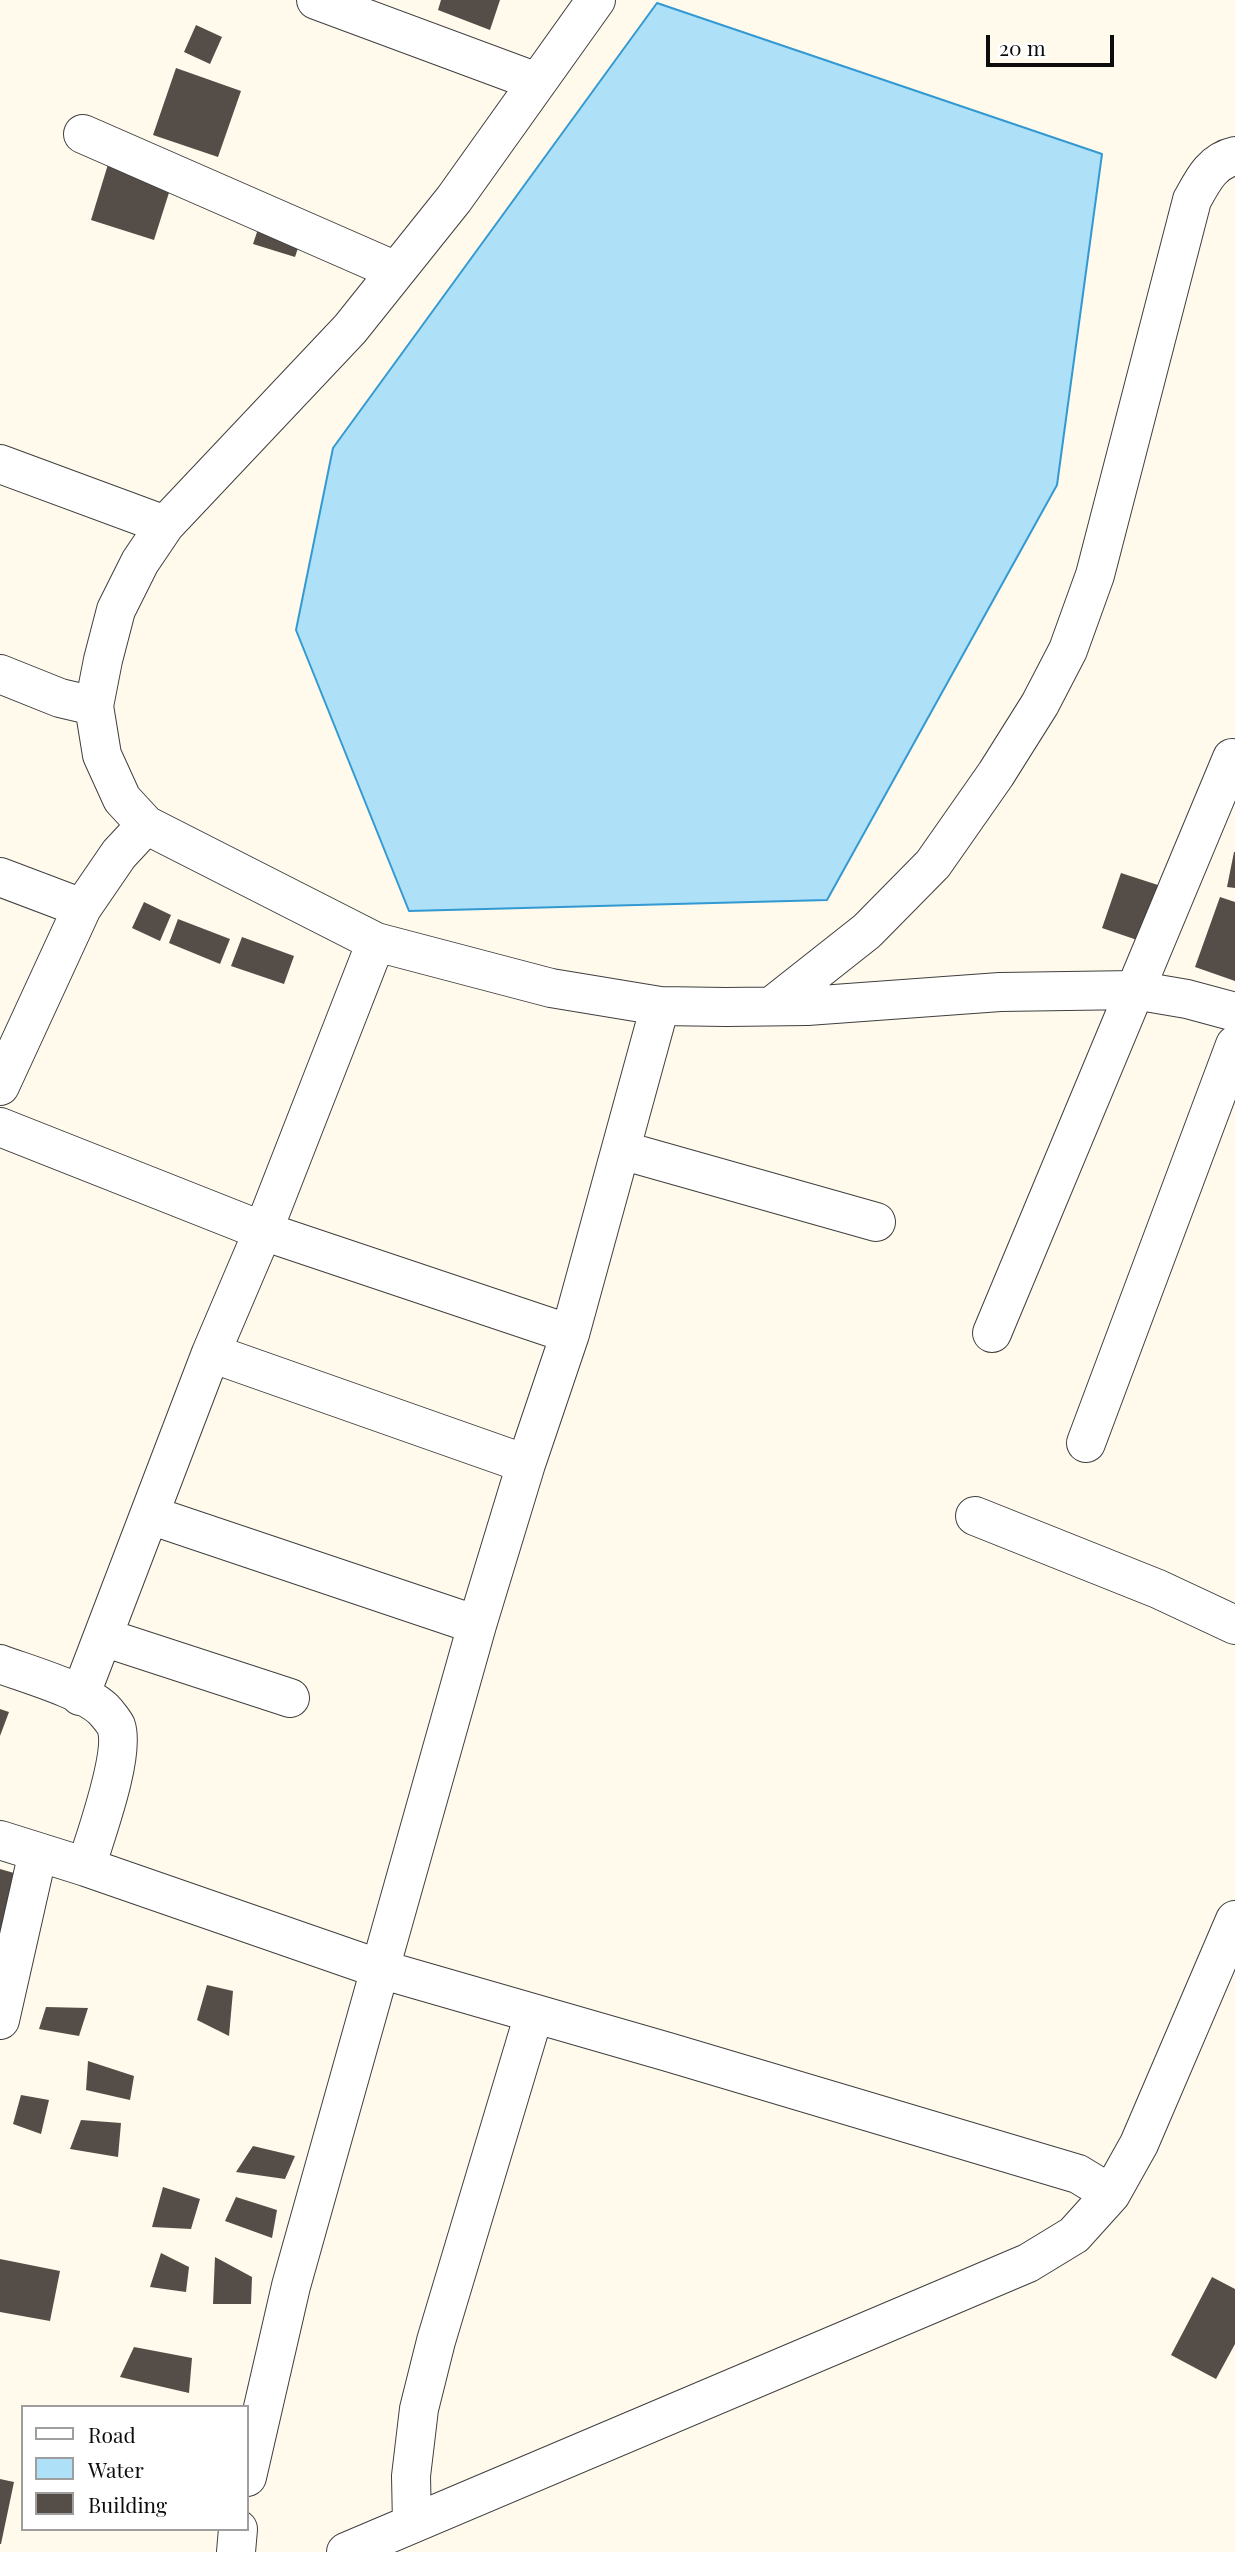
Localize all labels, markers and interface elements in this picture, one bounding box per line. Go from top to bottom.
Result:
scale bar [990,21,1118,65]
text: 20 m [999,33,1046,61]
legend [21,2405,248,2531]
text: Road [88,2420,136,2448]
text: Water [88,2455,144,2483]
text: Building [88,2490,167,2518]

